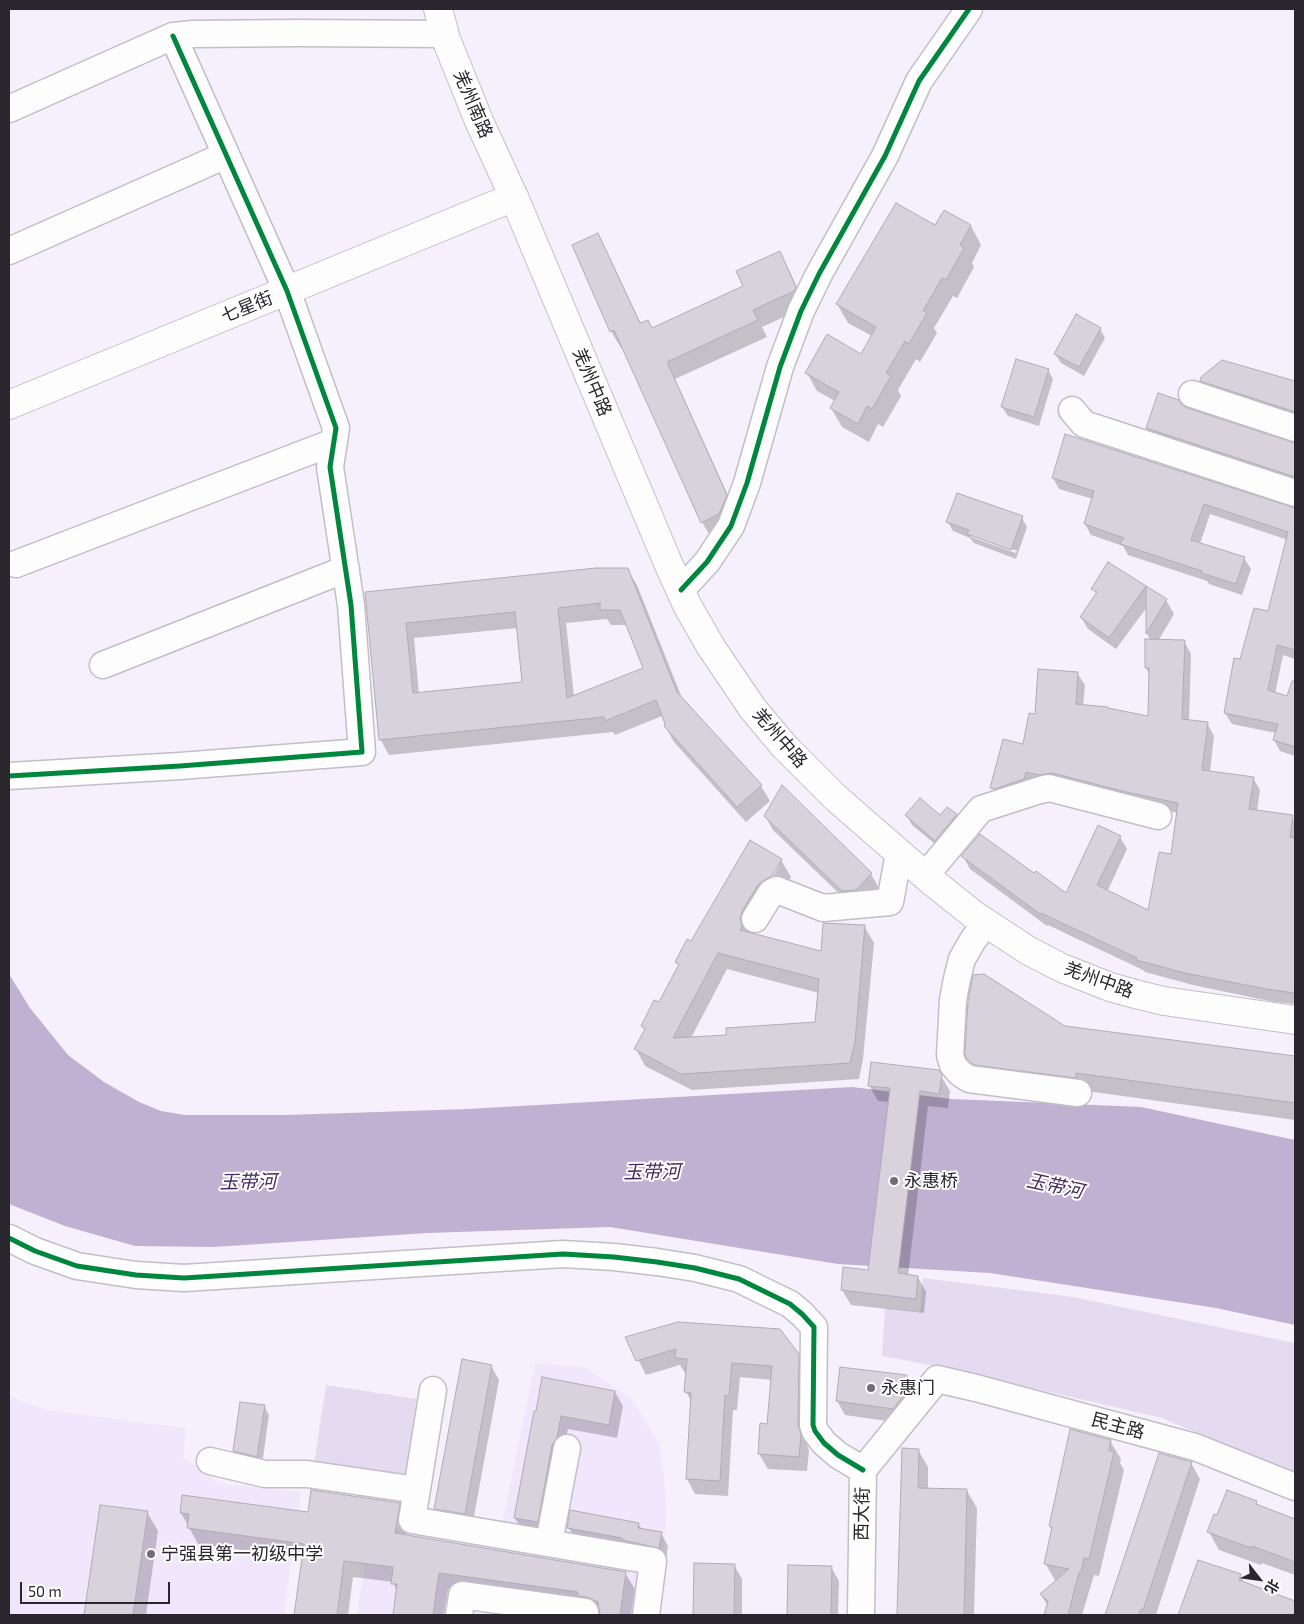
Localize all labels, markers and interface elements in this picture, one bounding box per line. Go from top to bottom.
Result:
street label: 羌州南路 [449,67,497,141]
street label: 七星街 [218,287,276,327]
street label: 羌州中路 [568,345,616,419]
street label: 羌州中路 [748,704,812,772]
street label: 羌州中路 [1061,958,1137,1002]
water label: 玉带河 [623,1160,681,1184]
water label: 玉带河 [1025,1169,1085,1203]
water label: 玉带河 [219,1170,277,1194]
place label: 永惠桥 [904,1170,958,1192]
marker: 永惠桥 [888,1175,900,1187]
place label: 永惠门 [881,1377,935,1399]
marker: 永惠门 [865,1382,877,1394]
street label: 民主路 [1089,1409,1147,1443]
street label: 西大街 [851,1487,873,1541]
place label: 宁强县第一初级中学 [161,1543,323,1565]
marker: 宁强县第一初级中学 [145,1548,157,1560]
north arrow [1234,1554,1284,1604]
scale bar [22,1572,172,1604]
text: 北 [1262,1576,1283,1597]
text: 50 m [28,1582,62,1600]

